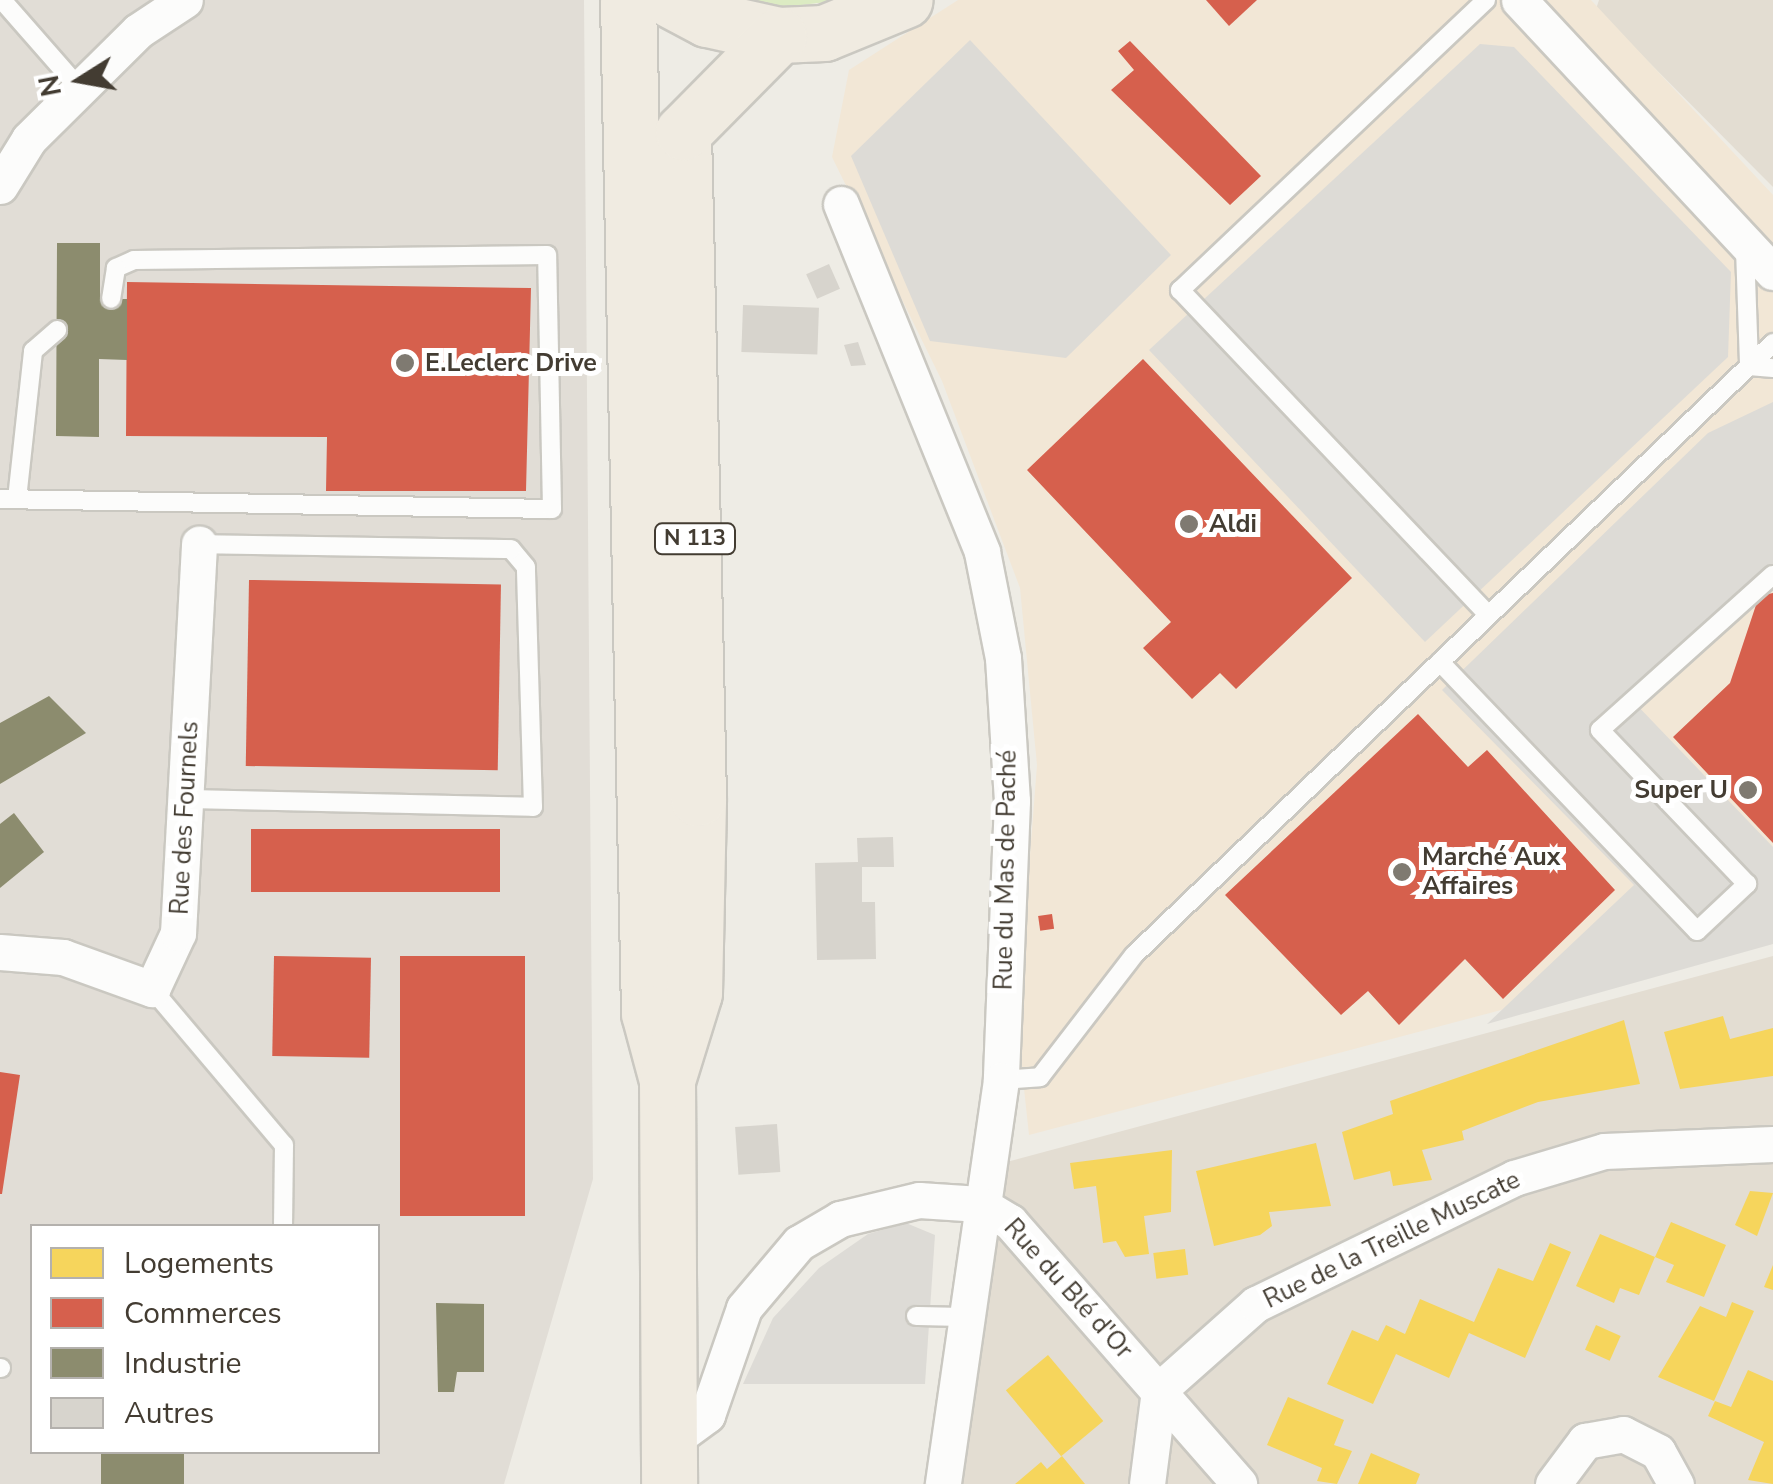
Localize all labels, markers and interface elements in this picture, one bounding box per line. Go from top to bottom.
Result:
north arrow [30,30,130,130]
text: N [30,72,71,100]
place label: E.Leclerc Drive [425,348,597,378]
marker: E.Leclerc Drive [394,352,416,374]
place label: Aldi [1209,509,1257,539]
marker: Aldi [1178,513,1200,535]
road number: N 113 [652,522,738,556]
street label: Rue des Fournels [165,720,205,916]
street label: Rue du Mas de Paché [989,750,1023,990]
place label: Super U [1634,775,1728,805]
marker: Super U [1737,779,1759,801]
place label: Marché Aux Affaires [1422,843,1560,902]
marker: Marché Aux Affaires [1391,861,1413,883]
street label: Rue de la Treille Muscate [1259,1165,1525,1315]
street label: Rue du Blé d'Or [997,1213,1139,1365]
legend [30,1224,380,1454]
text: Logements [124,1243,274,1284]
text: Commerces [124,1293,282,1334]
text: Industrie [124,1343,241,1384]
text: Autres [124,1393,214,1434]

